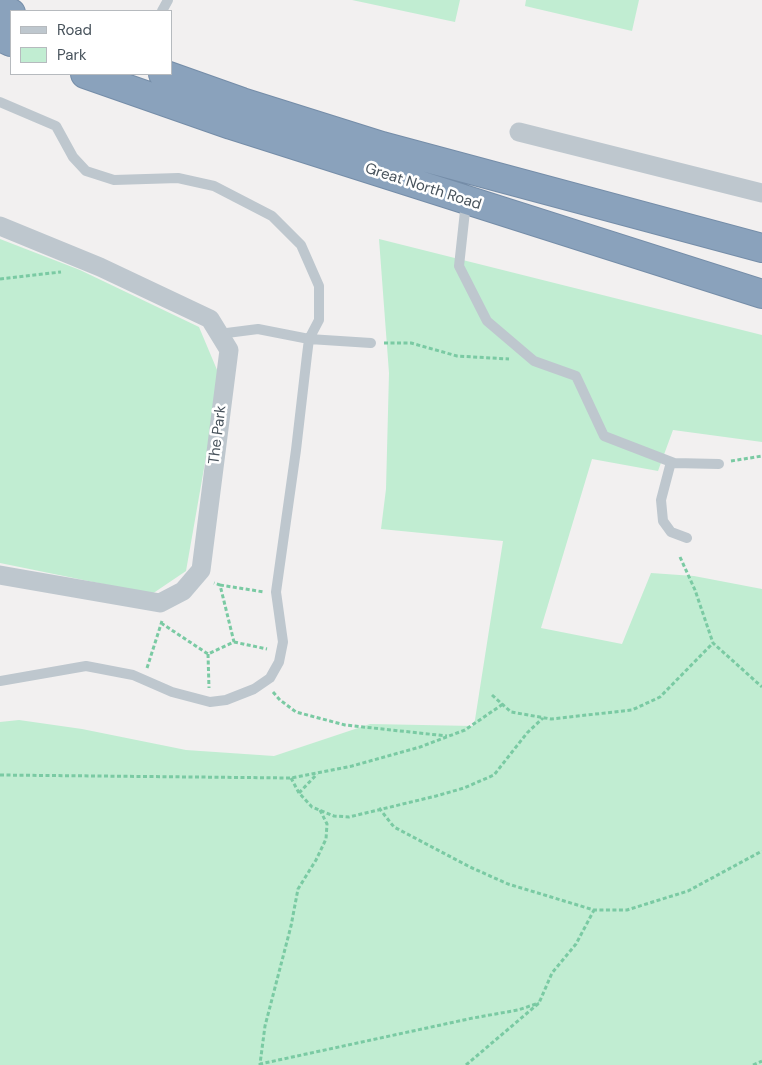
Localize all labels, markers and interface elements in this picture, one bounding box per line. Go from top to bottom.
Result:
legend [10,10,172,75]
text: Road [57,20,92,40]
text: Park [57,45,87,65]
street label: Great North Road [363,160,483,214]
street label: The Park [205,405,231,465]

